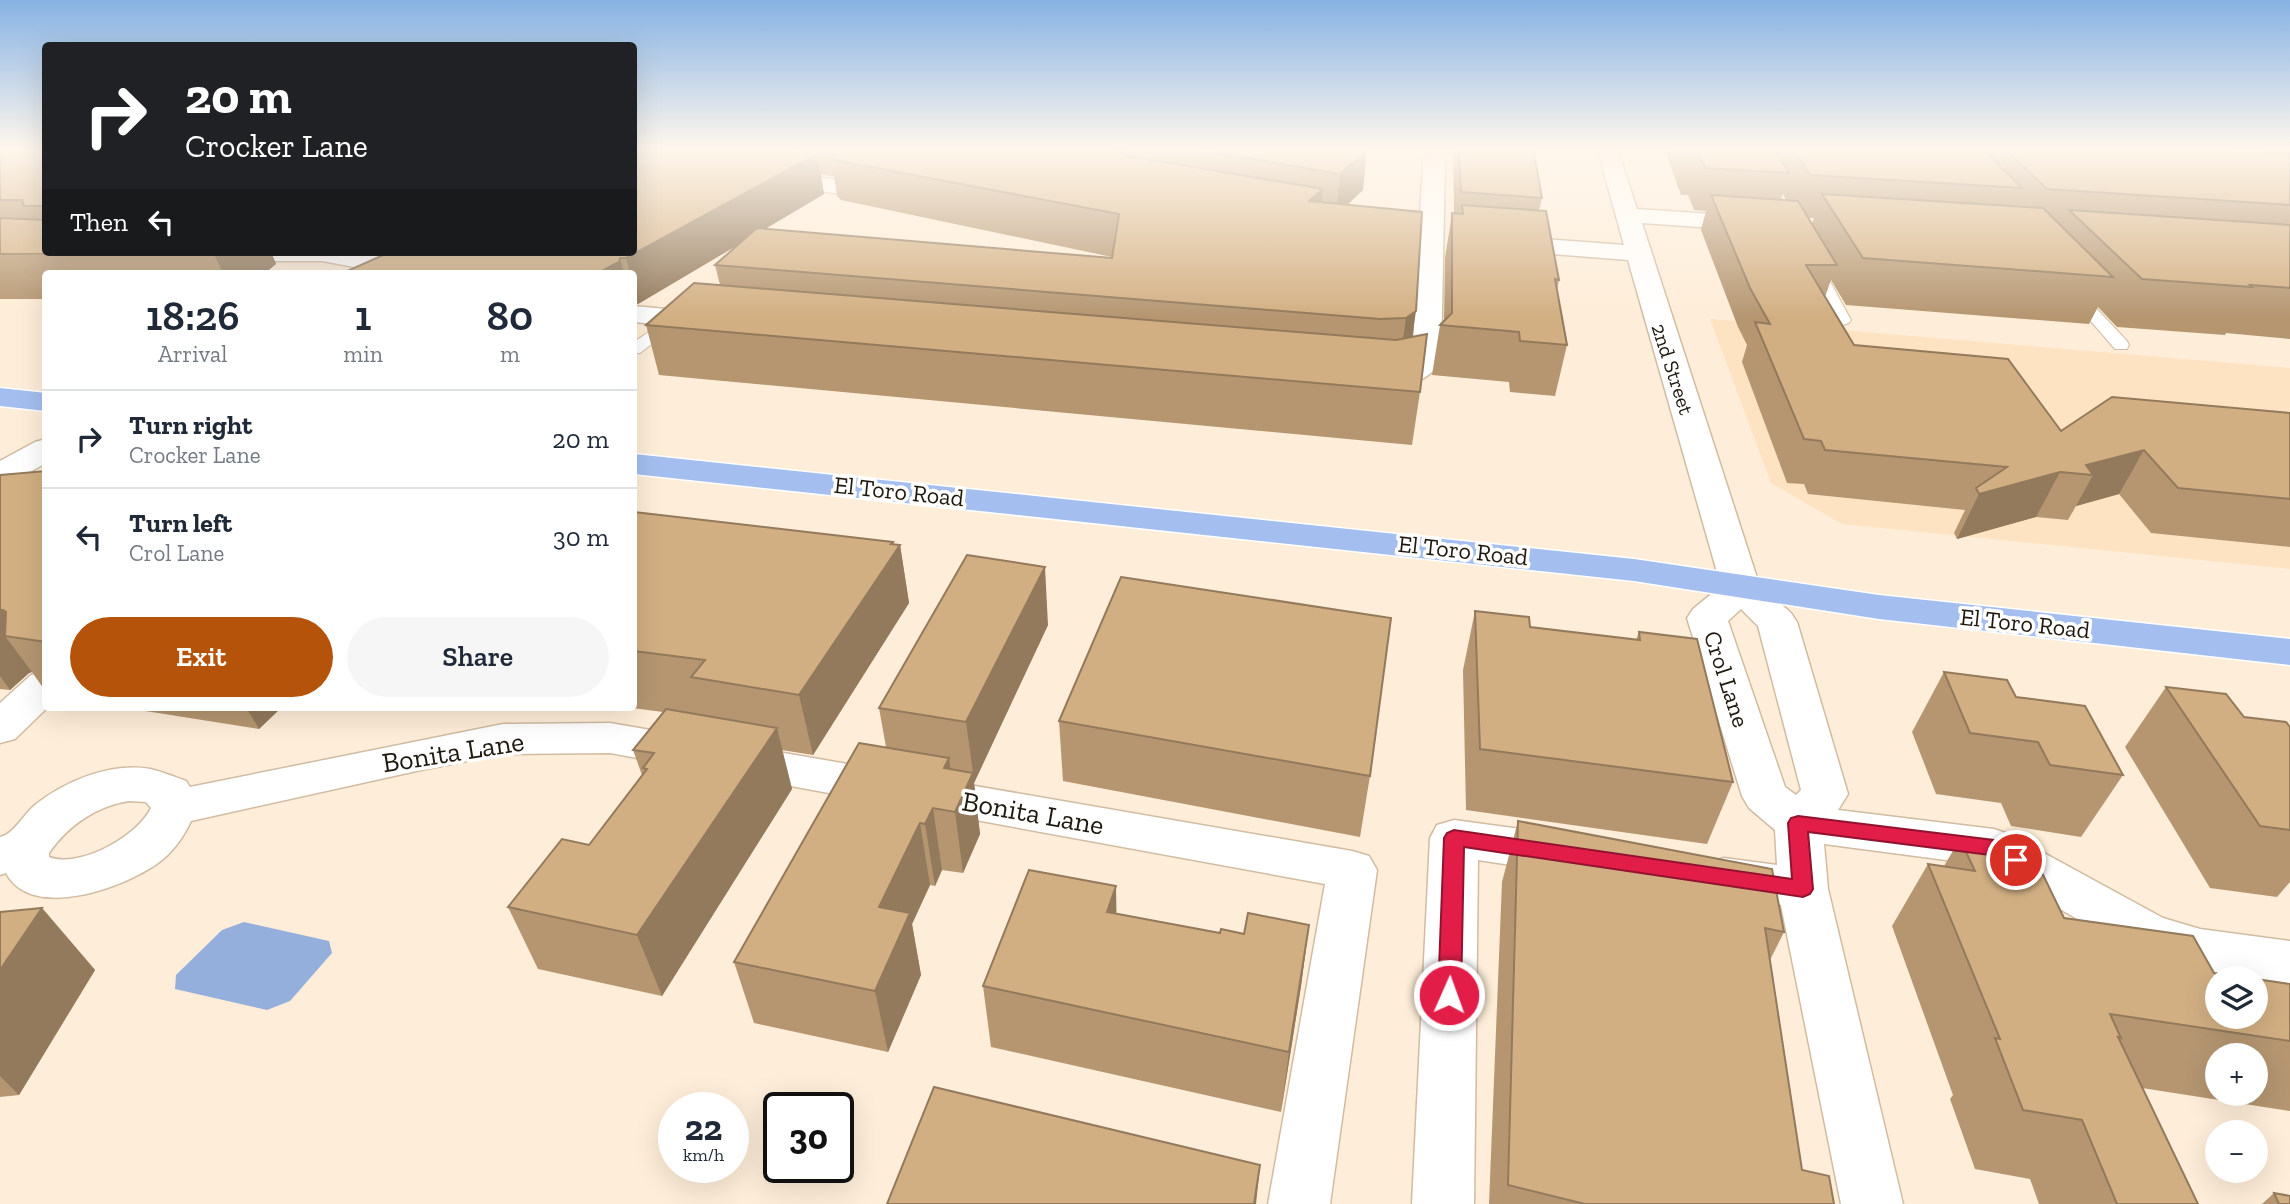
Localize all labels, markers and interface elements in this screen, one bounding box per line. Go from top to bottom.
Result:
text: 20 m [185,67,292,126]
icon: right [70,70,161,161]
text: Crocker Lane [185,127,368,165]
icon: left [142,203,180,241]
text: Then [70,206,128,238]
text: 18:26 [146,290,240,341]
text: 1 [355,290,371,341]
text: 80 [486,290,533,341]
street label: 2nd Street [1647,320,1700,418]
text: Arrival [158,340,227,368]
text: min [343,340,383,368]
text: m [500,340,520,368]
text: Turn right [129,409,252,441]
icon: right [70,420,108,458]
text: 20 m [552,423,609,455]
text: Crocker Lane [129,441,260,469]
street label: El Toro Road [833,470,965,512]
text: Turn left [129,507,232,539]
icon: left [70,518,108,556]
text: 30 m [553,521,609,553]
street label: El Toro Road [1397,529,1529,571]
text: Crol Lane [129,539,224,567]
street label: El Toro Road [1959,602,2091,644]
button: Exit [70,617,333,697]
button: Share [347,617,609,697]
street label: Crol Lane [1698,627,1756,731]
street label: Bonita Lane [380,724,526,780]
street label: Bonita Lane [960,784,1106,842]
pin [1986,830,2046,890]
icon: arrive [1997,841,2035,879]
position arrow [1412,958,1486,1032]
map controls [2205,966,2268,1183]
button: layers [2205,966,2268,1029]
button: + [2205,1043,2268,1106]
speed limit sign: 30 [763,1092,854,1183]
text: 22 [685,1107,722,1149]
button: − [2205,1120,2268,1183]
text: km/h [683,1144,724,1166]

